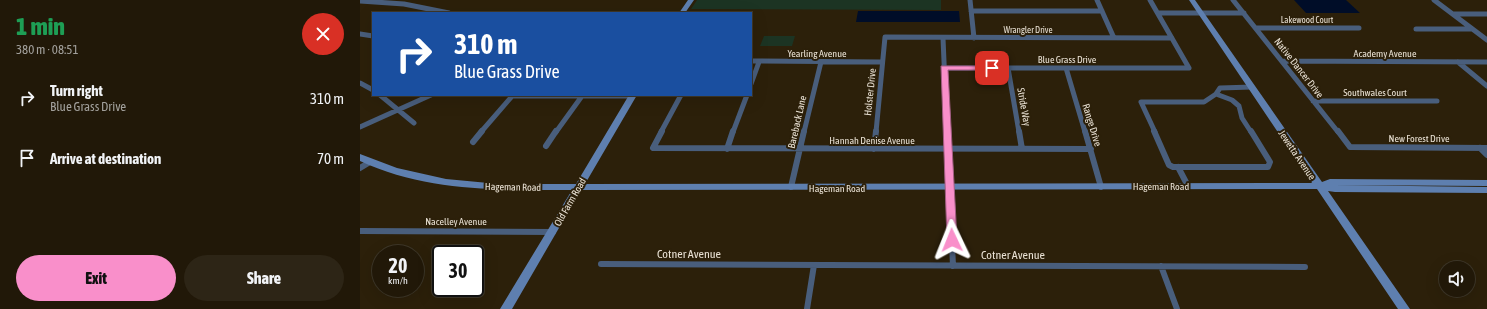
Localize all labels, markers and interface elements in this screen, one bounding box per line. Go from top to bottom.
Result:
text: 1 min [16,13,65,40]
button: close [302,13,344,55]
street label: Lakewood Court [1281,15,1334,25]
street label: Wrangler Drive [1003,25,1053,35]
icon: right [388,28,440,80]
text: 310 m [454,28,517,60]
street label: Native Dancer Drive [1272,36,1326,100]
text: 380 m · 08:51 [16,42,79,57]
street label: Yearling Avenue [787,48,847,59]
street label: Academy Avenue [1354,48,1417,59]
pin [975,51,1009,85]
street label: Blue Grass Drive [1038,54,1097,65]
icon: arrive [981,57,1003,79]
text: Blue Grass Drive [454,61,560,82]
street label: Holster Drive [862,67,878,116]
text: Turn right [50,82,103,99]
icon: right [16,87,38,109]
street label: Stride Way [1015,87,1033,127]
street label: Southwales Court [1343,87,1407,98]
text: 310 m [310,90,344,107]
street label: Bareback Lane [786,94,808,149]
text: Blue Grass Drive [50,99,126,114]
street label: Range Drive [1080,102,1104,148]
street label: Jewetta Avenue [1276,128,1318,182]
street label: New Forest Drive [1389,133,1450,144]
street label: Hannah Denise Avenue [829,135,915,146]
icon: arrive [16,147,38,169]
text: Arrive at destination [50,150,161,167]
text: 70 m [317,150,344,167]
street label: Old Farm Road [552,176,588,228]
street label: Hageman Road [485,181,541,193]
street label: Hageman Road [1133,181,1189,192]
street label: Hageman Road [809,183,865,194]
street label: Nacelley Avenue [425,216,487,227]
position arrow [931,219,973,261]
speed limit sign: 30 [432,245,484,297]
street label: Cotner Avenue [657,247,721,261]
street label: Cotner Avenue [981,248,1045,262]
text: 20 [389,254,407,277]
button: Exit [16,255,176,301]
button: Share [184,255,344,301]
map controls [1439,261,1475,297]
button: sound [1439,261,1475,297]
text: km/h [388,275,408,286]

